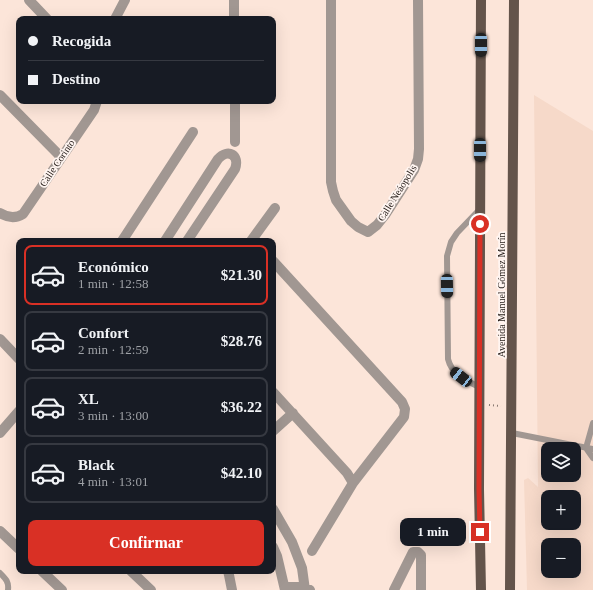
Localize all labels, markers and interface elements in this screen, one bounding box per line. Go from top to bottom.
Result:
text: Recogida [52,33,111,49]
car [475,33,487,57]
text: Destino [52,71,100,87]
street label: Calle Corinto [37,137,77,189]
car [474,138,486,162]
street label: Calle Neáopolis [375,163,419,223]
route start [471,215,489,233]
street label: Avenida Manuel Gómez Morín [496,232,507,358]
icon: car [30,257,66,293]
text: Económico [78,259,149,275]
text: $21.30 [221,267,262,283]
car [441,274,453,298]
text: 1 min · 12:58 [78,276,148,291]
icon: car [30,323,66,359]
text: Confort [78,325,129,341]
text: $28.76 [221,333,262,349]
text: 2 min · 12:59 [78,342,148,357]
car [448,365,474,389]
icon: car [30,389,66,425]
text: XL [78,391,99,407]
text: $36.22 [221,399,262,415]
text: 3 min · 13:00 [78,408,148,423]
map controls [541,442,581,578]
button: layers [541,442,581,482]
icon: car [30,455,66,491]
text: Black [78,457,115,473]
text: $42.10 [221,465,262,481]
text: 4 min · 13:01 [78,474,148,489]
button: + [541,490,581,530]
callout: 1 min [400,518,466,546]
button: Confirmar [28,520,264,566]
route end [471,523,489,541]
text: 1 min [417,524,449,539]
button: − [541,538,581,578]

